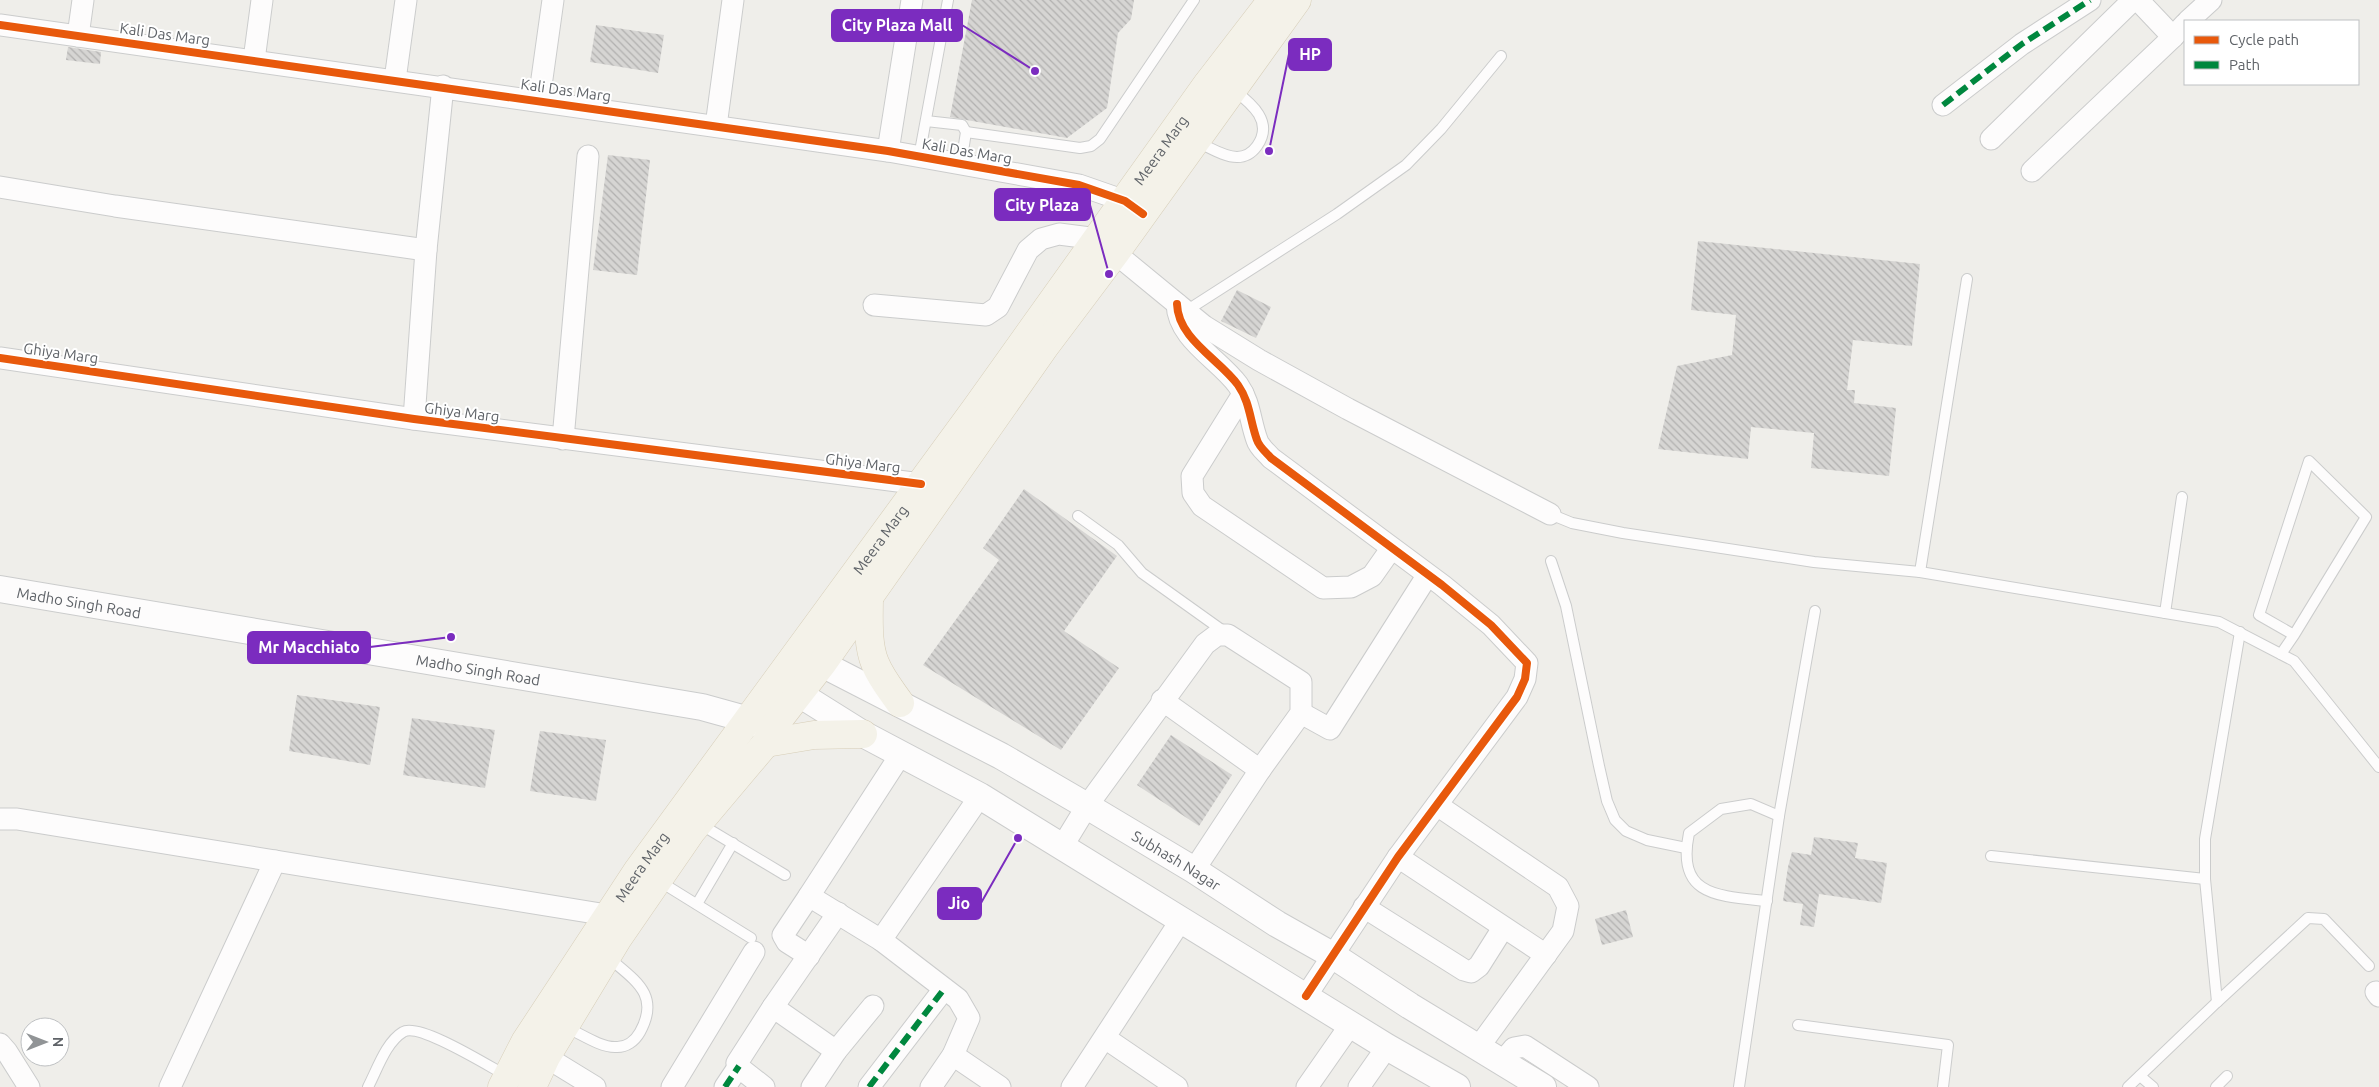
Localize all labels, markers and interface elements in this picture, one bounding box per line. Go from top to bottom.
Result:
callout: City Plaza Mall [832,10,962,41]
text: City Plaza Mall [842,16,952,34]
street label: Kali Das Marg [119,19,211,49]
legend [2184,20,2359,85]
text: Cycle path [2229,31,2299,48]
callout: HP [1289,39,1331,70]
text: HP [1299,45,1321,63]
text: Path [2229,56,2260,73]
street label: Kali Das Marg [520,75,612,105]
street label: Meera Marg [1130,112,1191,188]
street label: Kali Das Marg [921,135,1013,167]
callout: City Plaza [995,189,1090,220]
text: City Plaza [1005,196,1079,214]
street label: Ghiya Marg [22,339,100,367]
street label: Ghiya Marg [423,399,501,425]
street label: Ghiya Marg [824,450,902,476]
street label: Meera Marg [849,501,911,577]
street label: Madho Singh Road [15,583,142,621]
callout: Mr Macchiato [248,632,370,663]
text: Mr Macchiato [258,638,360,656]
street label: Madho Singh Road [415,651,542,688]
street label: Subhash Nagar [1129,827,1224,894]
street label: Meera Marg [611,828,672,905]
callout: Jio [938,888,981,919]
text: Jio [948,894,970,912]
north arrow [20,1017,70,1067]
text: N [50,1037,66,1047]

